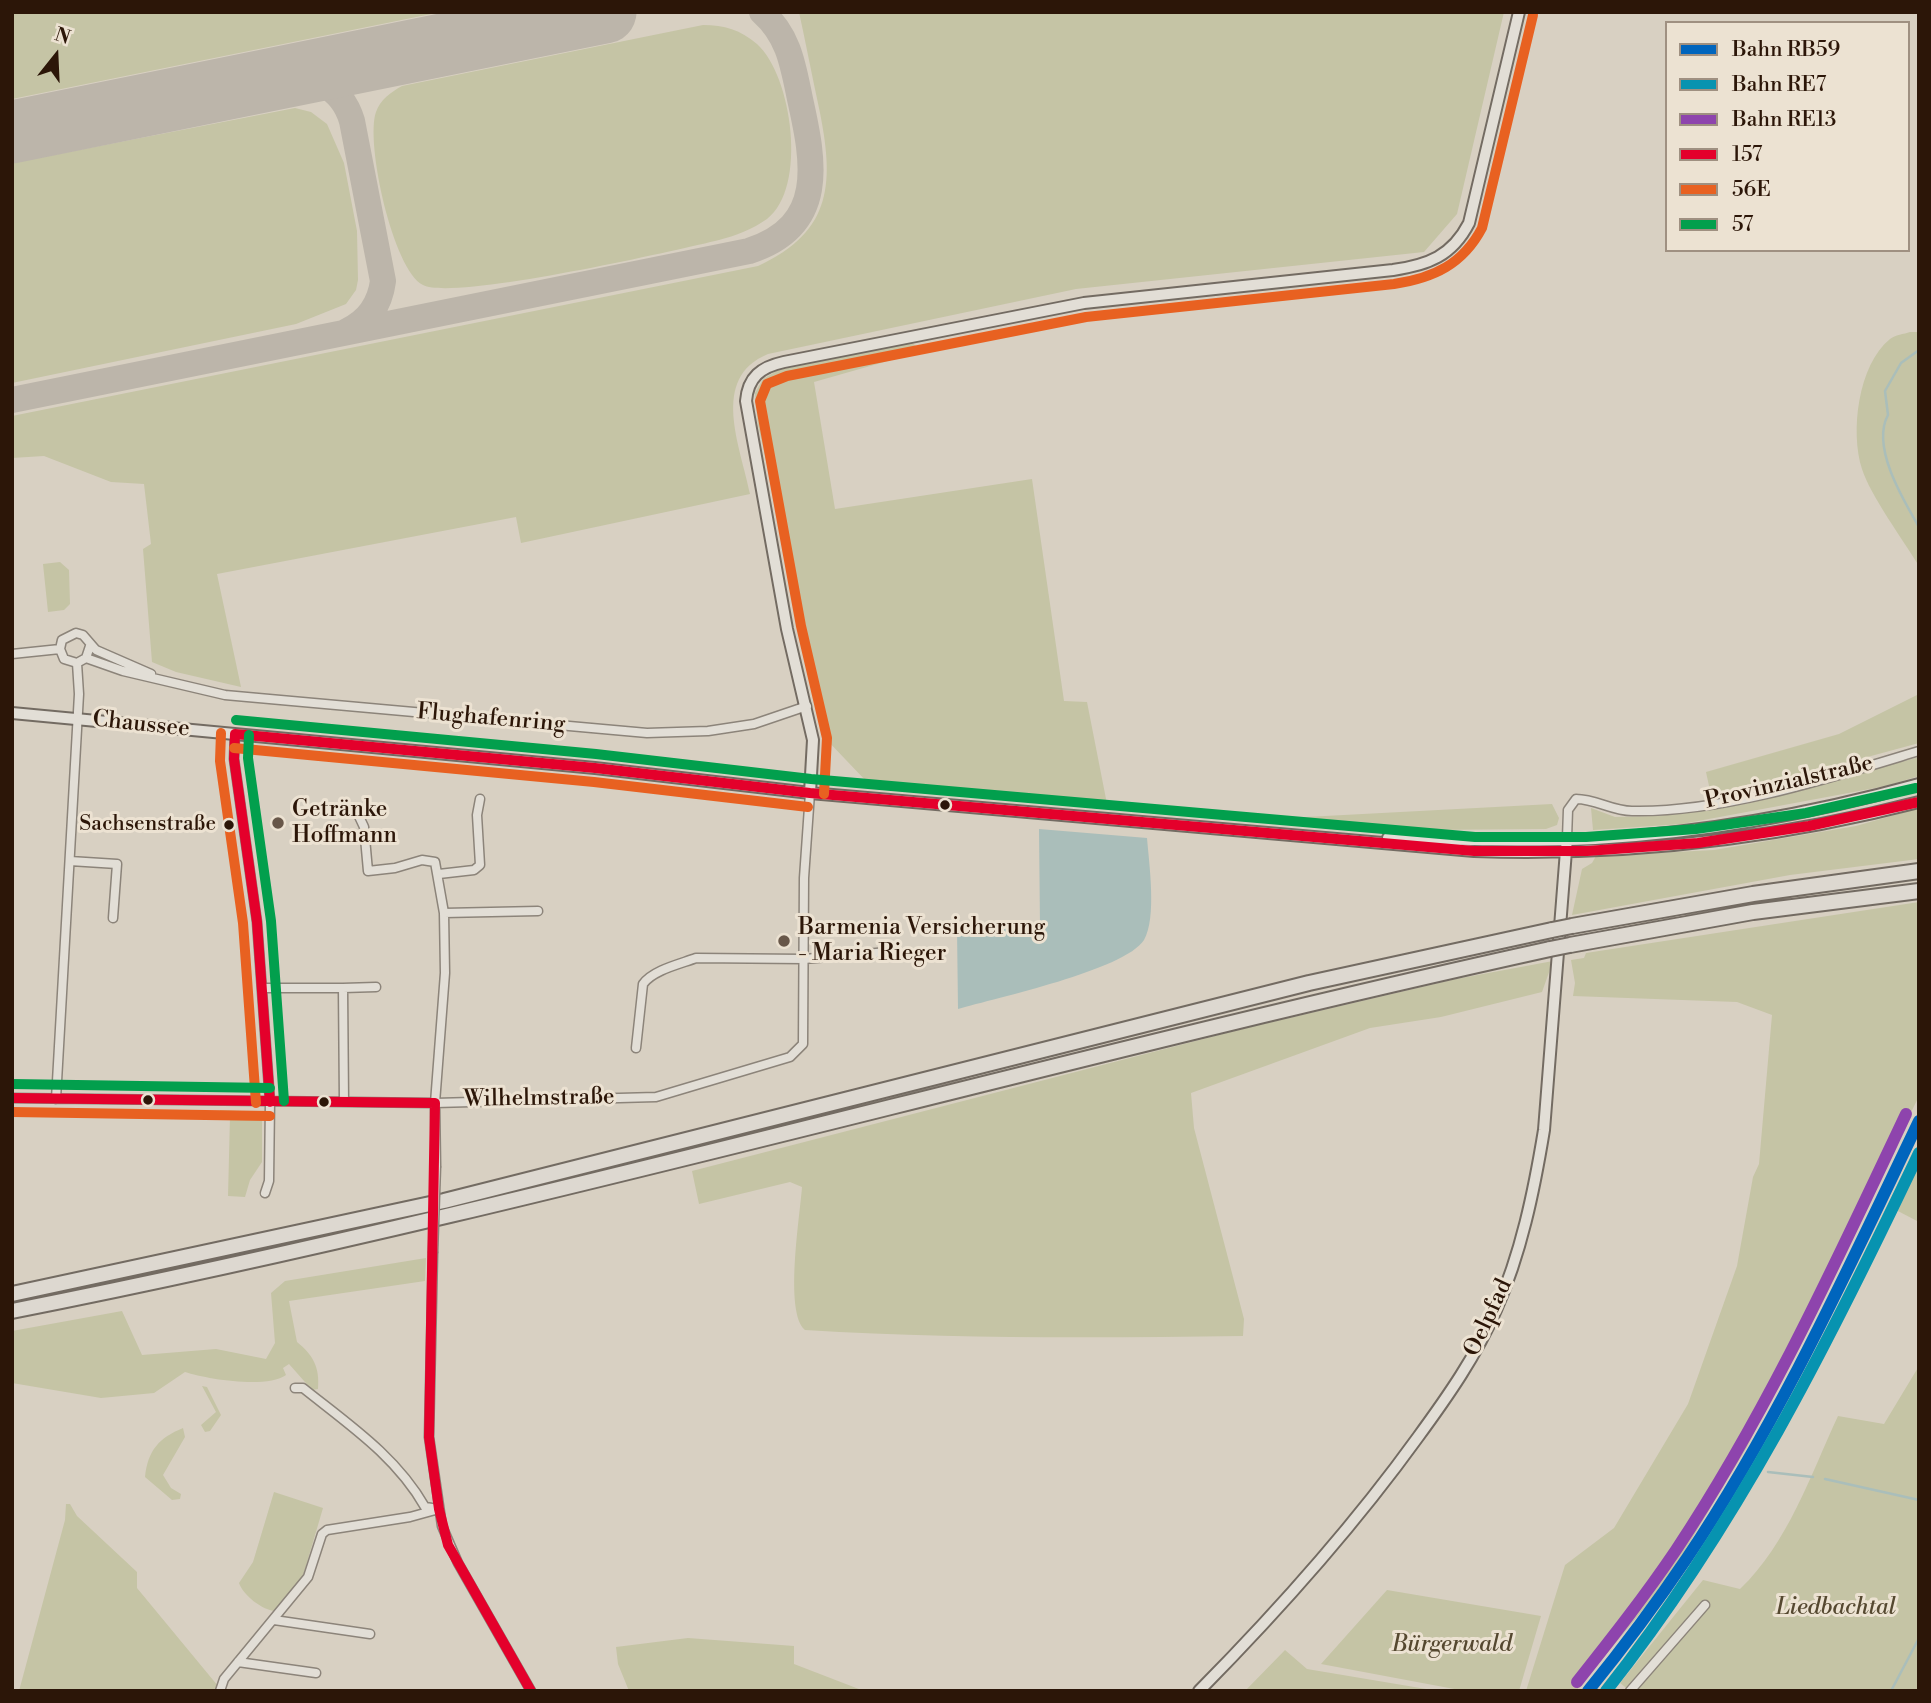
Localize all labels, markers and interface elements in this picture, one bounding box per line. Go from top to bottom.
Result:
north arrow [21,21,91,91]
legend [1665,21,1910,252]
text: N [52,22,73,50]
text: Bahn RB59 [1732,37,1840,63]
text: Bahn RE7 [1732,72,1826,98]
text: Bahn RE13 [1732,107,1836,133]
text: 157 [1732,142,1762,168]
text: 56E [1732,177,1771,203]
text: 57 [1732,212,1753,238]
street label: Flughafenring [416,699,566,739]
street label: Chaussee [91,706,191,744]
street label: Provinzialstraße [1702,750,1876,816]
place label: Getränke Hoffmann [292,796,397,850]
unlabelled marker [938,798,952,812]
place label: Sachsenstraße [79,812,216,838]
marker: Getränke Hoffmann [270,815,286,831]
marker: Sachsenstraße [222,818,236,832]
place label: Barmenia Versicherung - Maria Rieger [798,914,1045,968]
marker: Barmenia Versicherung - Maria Rieger [776,933,792,949]
street label: Wilhelmstraße [463,1084,615,1114]
unlabelled marker [141,1093,155,1107]
unlabelled marker [317,1095,331,1109]
street label: Oelpfad [1459,1275,1519,1361]
park label: Liedbachtal [1776,1594,1896,1622]
park label: Bürgerwald [1392,1631,1512,1659]

